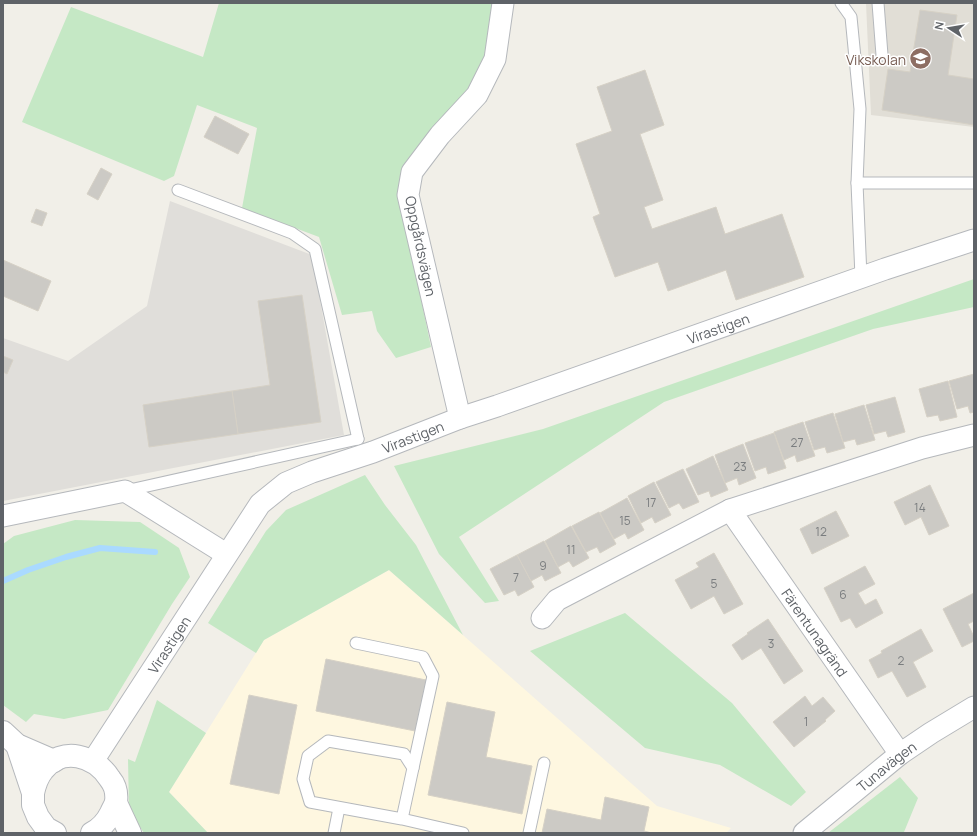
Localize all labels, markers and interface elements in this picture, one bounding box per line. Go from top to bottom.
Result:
north arrow [929,8,969,48]
text: N [931,20,947,31]
school or university icon: Vikskolan [908,46,934,72]
place label: Vikskolan [846,50,906,69]
street label: Oppgårdsvägen [401,194,441,298]
street label: Virastigen [684,308,752,348]
street label: Virastigen [379,416,446,457]
house number: 27 [791,434,803,451]
house number: 23 [733,458,747,475]
house number: 17 [646,494,656,511]
house number: 14 [914,499,926,516]
house number: 15 [619,512,631,529]
house number: 12 [815,523,827,540]
house number: 11 [566,541,576,558]
house number: 9 [539,557,547,574]
house number: 7 [513,569,519,586]
house number: 5 [711,575,718,592]
street label: Färentunagränd [778,584,852,680]
house number: 6 [839,586,847,603]
street label: Virastigen [143,612,194,677]
house number: 3 [768,635,774,652]
house number: 2 [898,652,905,669]
house number: 1 [804,713,808,730]
street label: Tunavägen [852,737,920,796]

